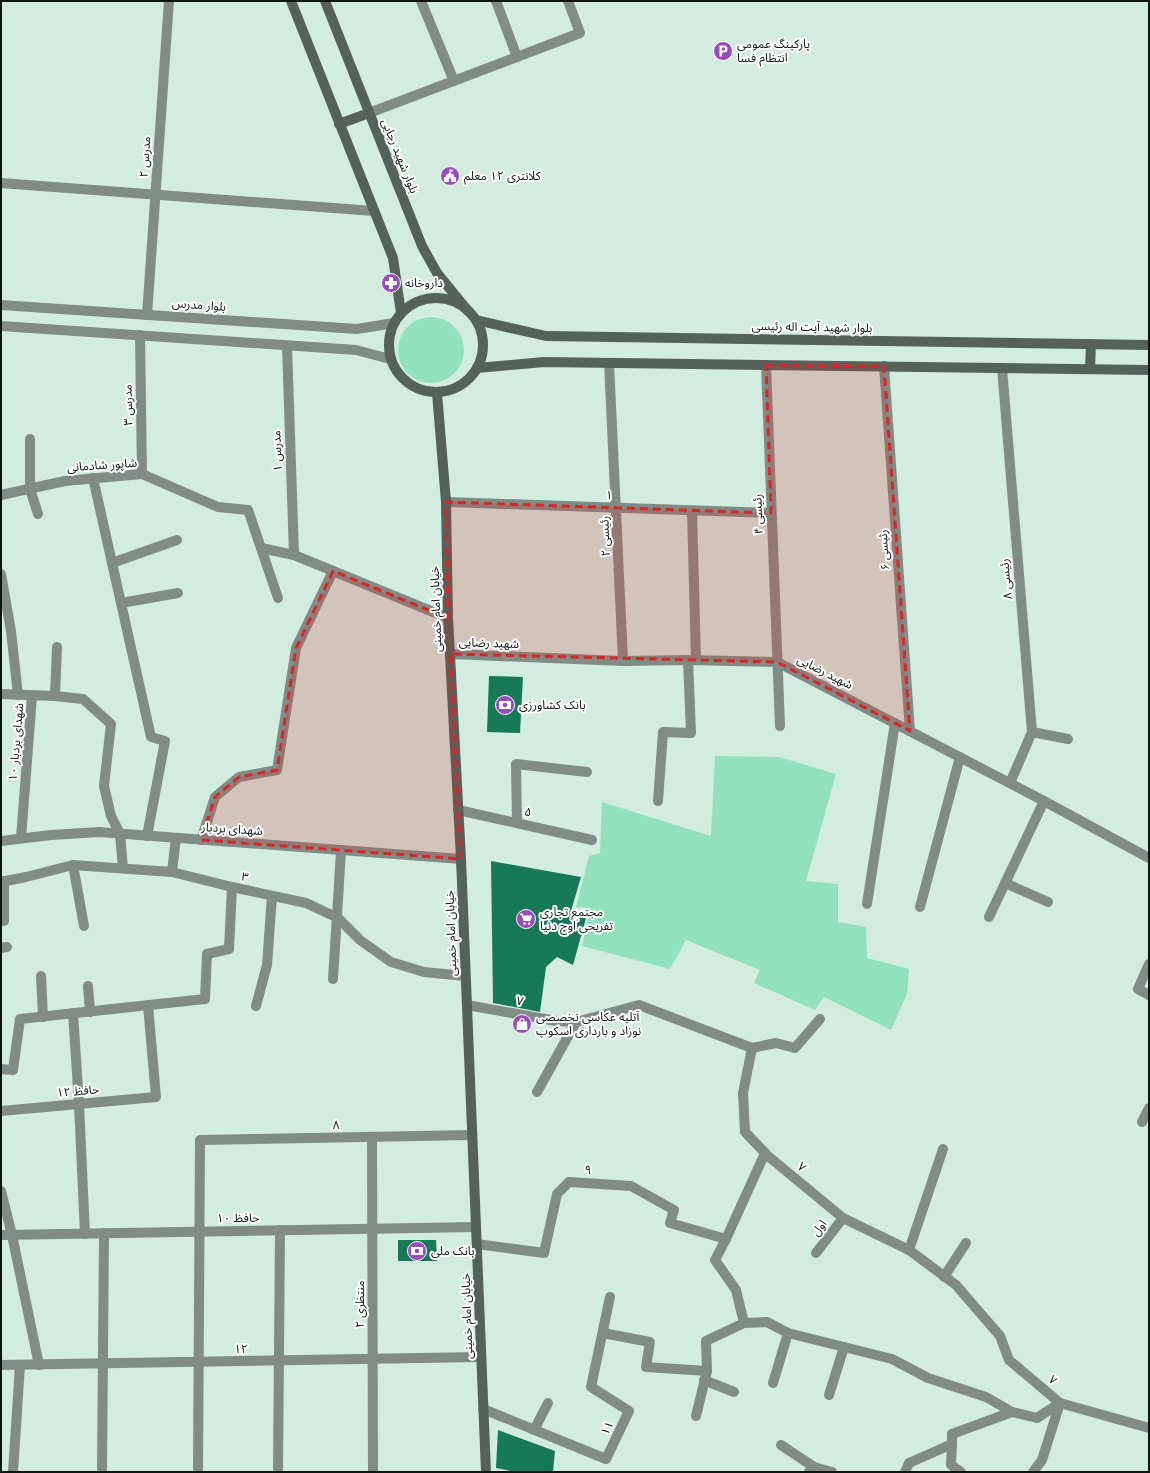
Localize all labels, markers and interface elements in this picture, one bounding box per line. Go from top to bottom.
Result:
place label: پارکینگ عمومی انتظام فسا [737,32,810,71]
parking icon: پارکینگ عمومی انتظام فسا [712,40,734,62]
street label: بلوار شهید رجایی [373,115,426,198]
street label: مدرس ۲ [132,136,159,178]
place label: کلانتری ۱۲ معلم [464,164,542,189]
public building icon: کلانتری ۱۲ معلم [439,165,461,187]
place label: داروخانه [405,271,443,296]
pharmacy icon: داروخانه [380,272,402,294]
street label: بلوار مدرس [171,291,227,320]
street label: بلوار شهید آیت اله رئیسی [751,314,873,341]
street label: مدرس ۳ [116,384,141,426]
street label: مدرس ۱ [264,430,291,472]
street label: شاپور شادمانی [66,451,138,480]
street label: ۱ [605,483,613,508]
street label: رئیسی ۴ [745,493,772,535]
street label: رئیسی ۲ [592,515,619,557]
street label: رئیسی ۶ [871,529,898,571]
street label: رئیسی ۸ [992,558,1021,600]
street label: خیابان امام خمینی [423,566,450,652]
street label: شهید رضایی [458,630,520,657]
street label: شهید رضایی [792,648,857,697]
place label: بانک کشاورزی [519,693,586,718]
bank icon: بانک کشاورزی [494,694,516,716]
street label: شهدای بردبار ۱۰ [1,702,32,782]
street label: ۵ [522,800,534,825]
street label: شهدای بردبار [199,815,263,844]
street label: ۳ [239,865,251,890]
street label: خیابان امام خمینی [438,890,465,976]
place label: مجتمع تجاری تفریحی اوج دنیا [540,900,614,939]
supermarket icon: مجتمع تجاری تفریحی اوج دنیا [515,908,537,930]
street label: ۷ [514,989,526,1014]
place label: آتلیه عکاسی تخصصی نوزاد و بارداری اسکوپ [536,1005,641,1044]
shop icon: آتلیه عکاسی تخصصی نوزاد و بارداری اسکوپ [511,1013,533,1035]
street label: حافظ ۱۲ [56,1077,100,1106]
street label: ۸ [332,1113,340,1138]
street label: ۷ [791,1156,812,1179]
street label: ۹ [584,1158,592,1183]
street label: حافظ ۱۰ [216,1206,260,1231]
street label: اول [804,1214,834,1242]
place label: بانک ملی [431,1239,475,1264]
bank icon: بانک ملی [406,1240,428,1262]
street label: خیابان امام خمینی [454,1273,481,1359]
street label: منتظری ۲ [348,1280,373,1328]
street label: ۱۲ [234,1337,248,1362]
street label: ۷ [1042,1369,1063,1392]
street label: ۱۱ [593,1417,622,1440]

